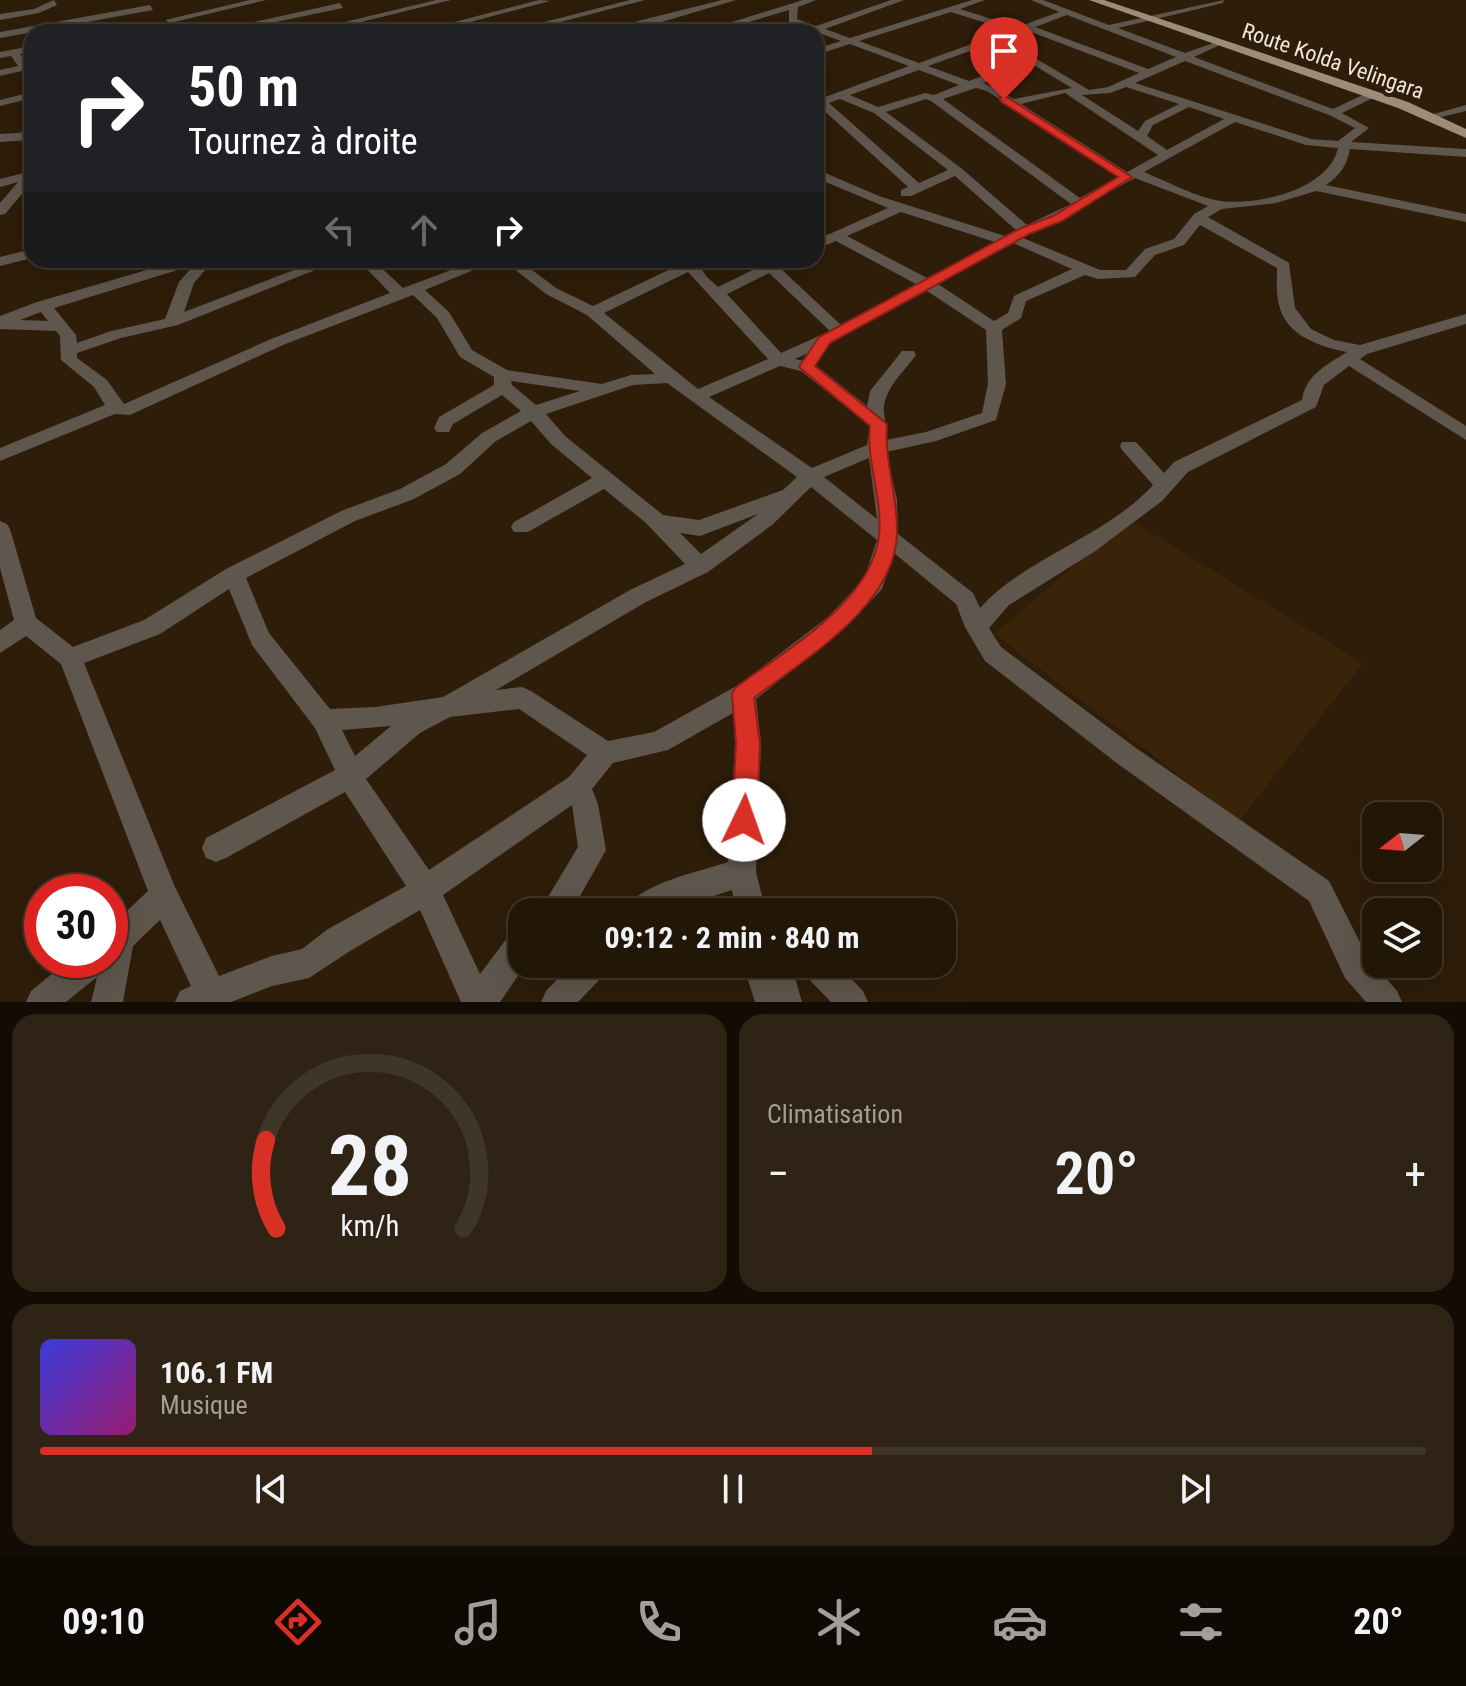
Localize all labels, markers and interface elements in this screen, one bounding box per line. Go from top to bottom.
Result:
pin [970,17,1038,99]
street label: Route Kolda Velingara [1239,18,1427,104]
icon: arrive [982,29,1026,73]
text: 50 m [188,54,299,120]
icon: right [56,56,160,160]
text: Tournez à droite [188,121,418,163]
icon: left [318,208,362,252]
icon: ahead [402,208,446,252]
icon: right [486,208,530,252]
position arrow [702,778,786,862]
north arrow [1362,802,1442,882]
map controls [1362,802,1442,978]
speed limit sign: 30 [24,874,128,978]
button: layers [1362,898,1442,978]
text: 09:12 · 2 min · 840 m [605,920,859,955]
text: Climatisation [767,1099,903,1129]
text: 28 [327,1118,412,1215]
text: 20° [1055,1138,1139,1209]
text: − [767,1148,789,1200]
text: + [1404,1148,1426,1200]
text: km/h [340,1209,399,1243]
text: 106.1 FM [160,1355,273,1390]
text: Musique [160,1390,248,1420]
icon: previous [249,1467,293,1511]
icon: pause [711,1467,755,1511]
icon: next [1173,1467,1217,1511]
icon: directions [270,1594,326,1650]
icon: music [450,1594,506,1650]
icon: phone [631,1594,687,1650]
icon: climate [811,1594,867,1650]
icon: car [992,1594,1048,1650]
icon: filters [1173,1594,1229,1650]
text: 09:10 [62,1601,145,1643]
text: 20° [1353,1601,1404,1643]

